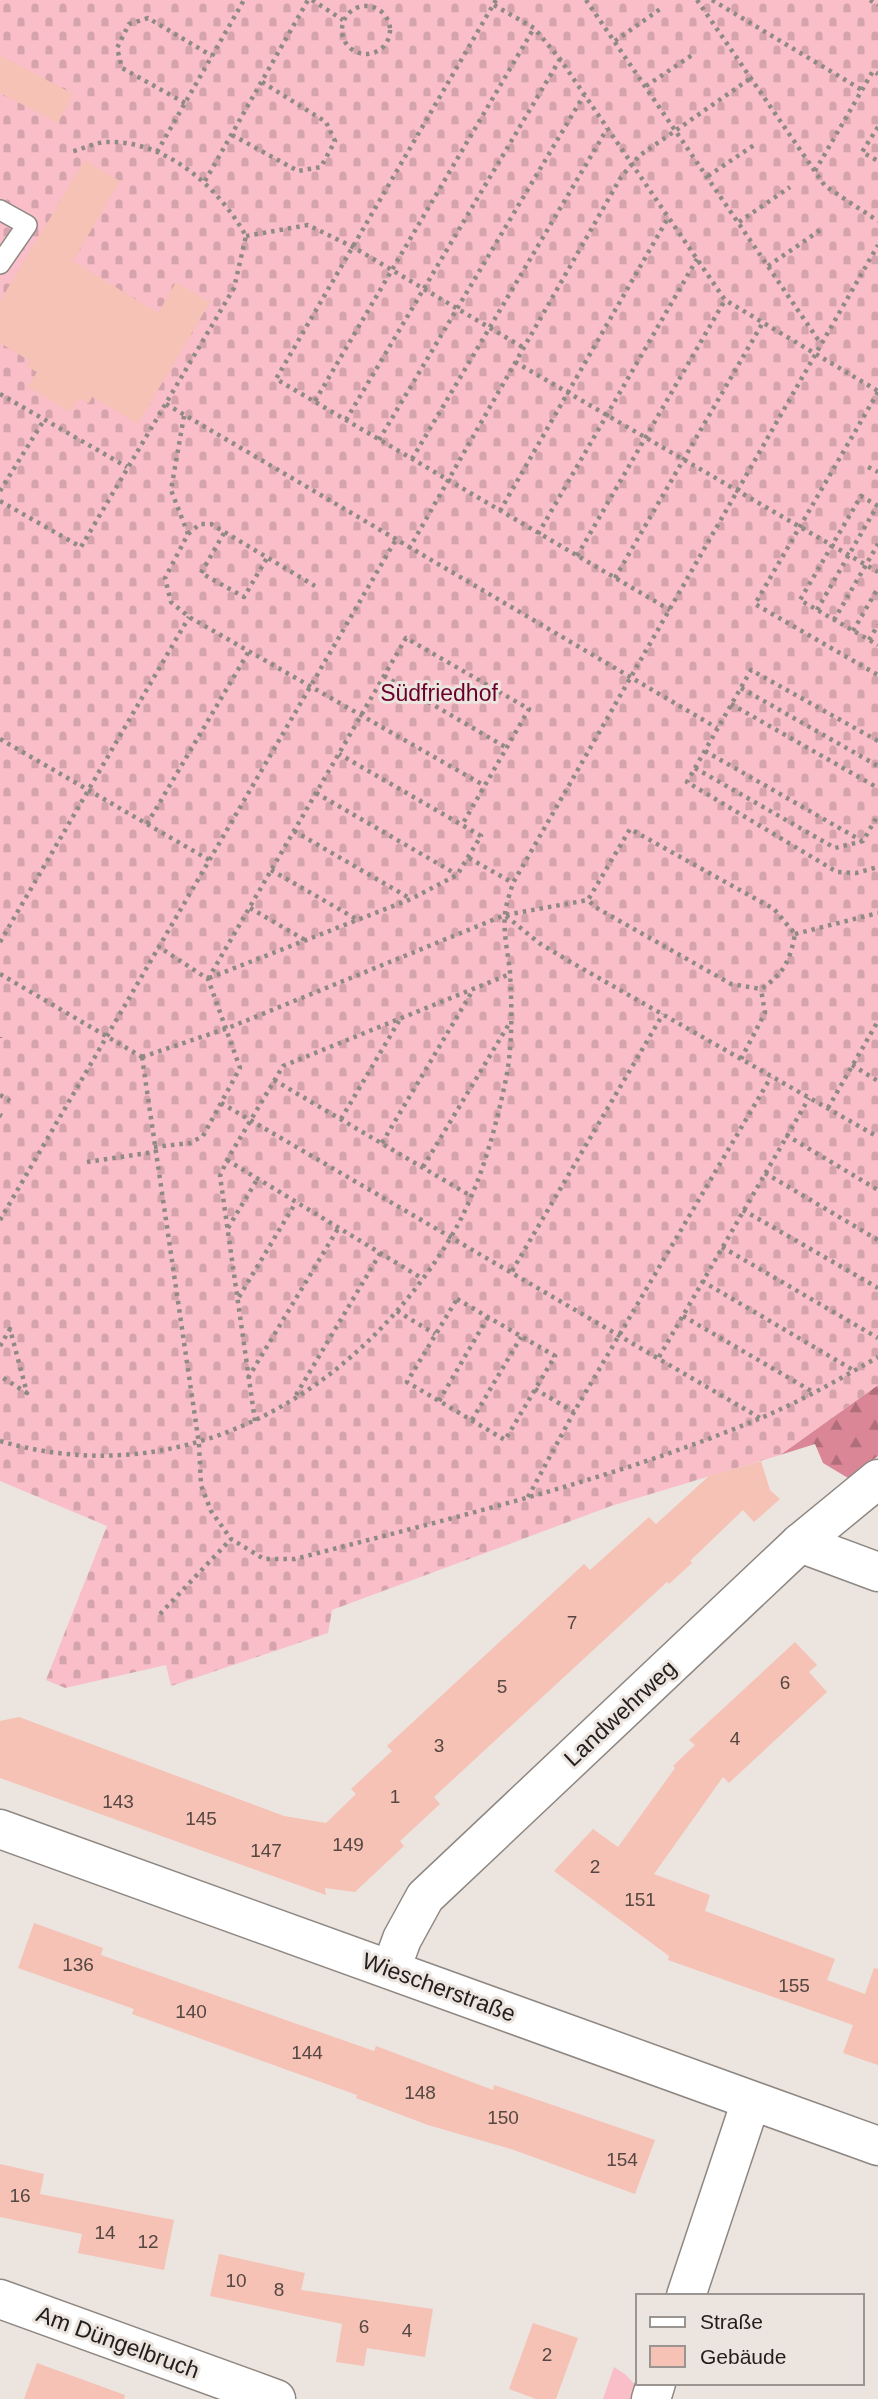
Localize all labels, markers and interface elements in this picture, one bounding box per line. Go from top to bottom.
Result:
park label: Südfriedhof [380,680,498,706]
house number: 7 [567,1612,577,1633]
street label: Landwehrweg [559,1655,681,1771]
house number: 6 [780,1672,790,1693]
house number: 5 [497,1676,507,1697]
house number: 4 [730,1728,741,1749]
house number: 3 [434,1735,444,1756]
house number: 1 [390,1786,400,1807]
house number: 143 [102,1791,134,1812]
house number: 145 [185,1808,217,1829]
house number: 149 [332,1834,364,1855]
house number: 147 [250,1840,282,1861]
house number: 2 [590,1856,600,1877]
house number: 151 [624,1889,656,1910]
street label: Wiescherstraße [359,1947,519,2027]
house number: 136 [62,1954,94,1975]
house number: 155 [778,1975,810,1996]
house number: 140 [175,2001,207,2022]
house number: 144 [291,2042,323,2063]
house number: 148 [404,2082,436,2103]
house number: 150 [487,2107,519,2128]
house number: 154 [606,2149,638,2170]
house number: 16 [9,2185,31,2206]
house number: 14 [94,2222,116,2243]
house number: 12 [137,2231,159,2252]
house number: 10 [225,2270,247,2291]
house number: 8 [274,2279,284,2300]
legend [636,2294,864,2385]
street label: Am Düngelbruch [33,2300,203,2384]
text: Straße [700,2310,763,2333]
house number: 6 [359,2316,369,2337]
house number: 4 [402,2320,413,2341]
house number: 2 [542,2344,552,2365]
text: Gebäude [700,2345,786,2368]

